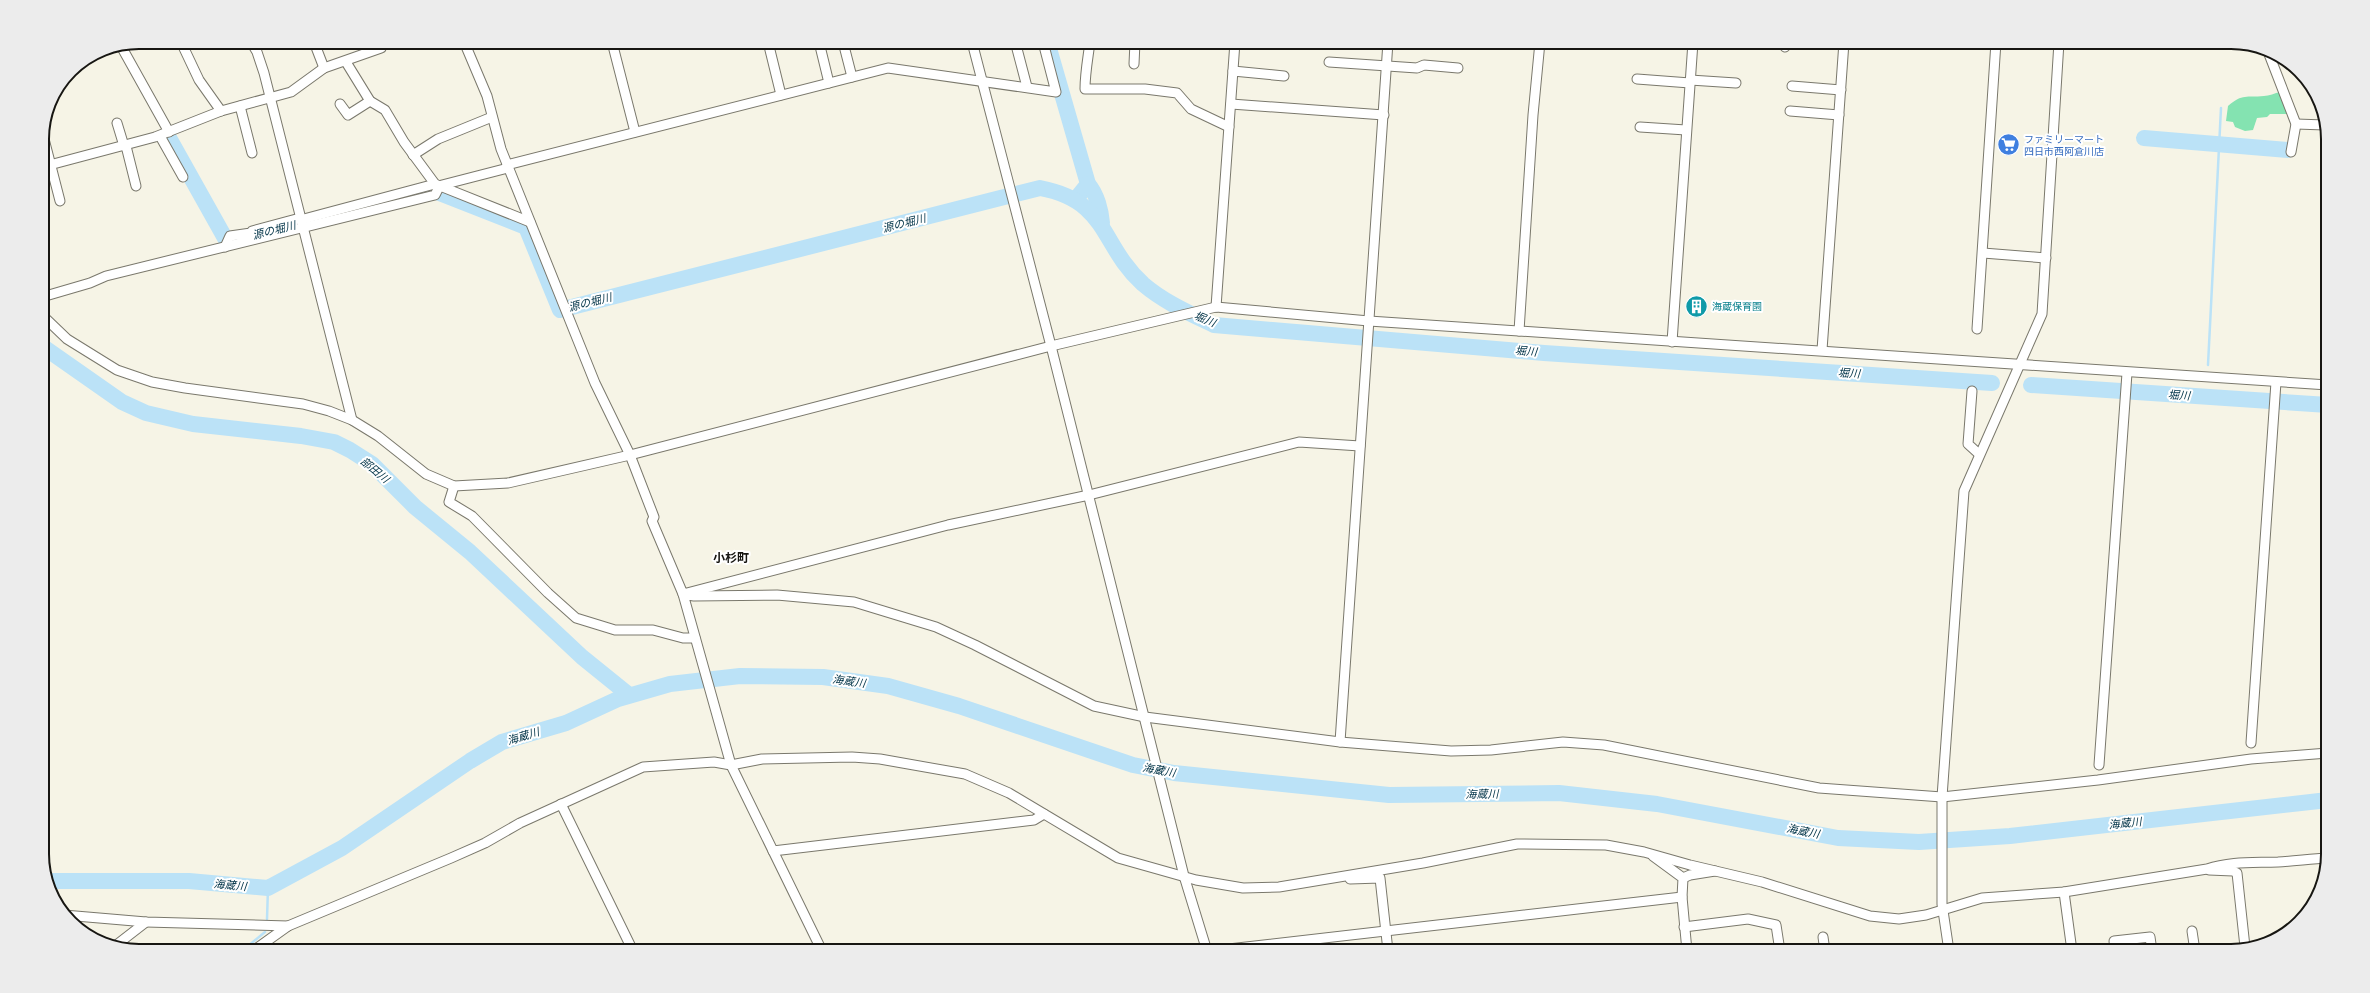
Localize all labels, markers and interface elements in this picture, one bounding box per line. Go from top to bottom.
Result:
supermarket icon: ファミリーマート 四日市西阿倉川店 [1996,132,2022,158]
place label: ファミリーマート 四日市西阿倉川店 [2024,133,2104,158]
water label: 源の堀川 [881,211,928,235]
water label: 源の堀川 [251,218,298,242]
water label: 源の堀川 [567,290,614,314]
building icon: 海蔵保育園 [1683,293,1709,319]
place label: 海蔵保育園 [1712,300,1762,313]
water label: 堀川 [1192,308,1219,330]
water label: 堀川 [1514,343,1539,359]
water label: 堀川 [1838,365,1861,381]
water label: 堀川 [2168,387,2191,403]
water label: 部田川 [358,454,393,487]
district label: 小杉町 [713,550,749,565]
water label: 海蔵川 [832,672,867,690]
water label: 海蔵川 [505,724,542,748]
water label: 海蔵川 [1142,760,1177,780]
water label: 海蔵川 [1465,787,1500,801]
water label: 海蔵川 [2108,814,2143,832]
water label: 海蔵川 [1785,821,1822,841]
water label: 海蔵川 [213,877,248,893]

